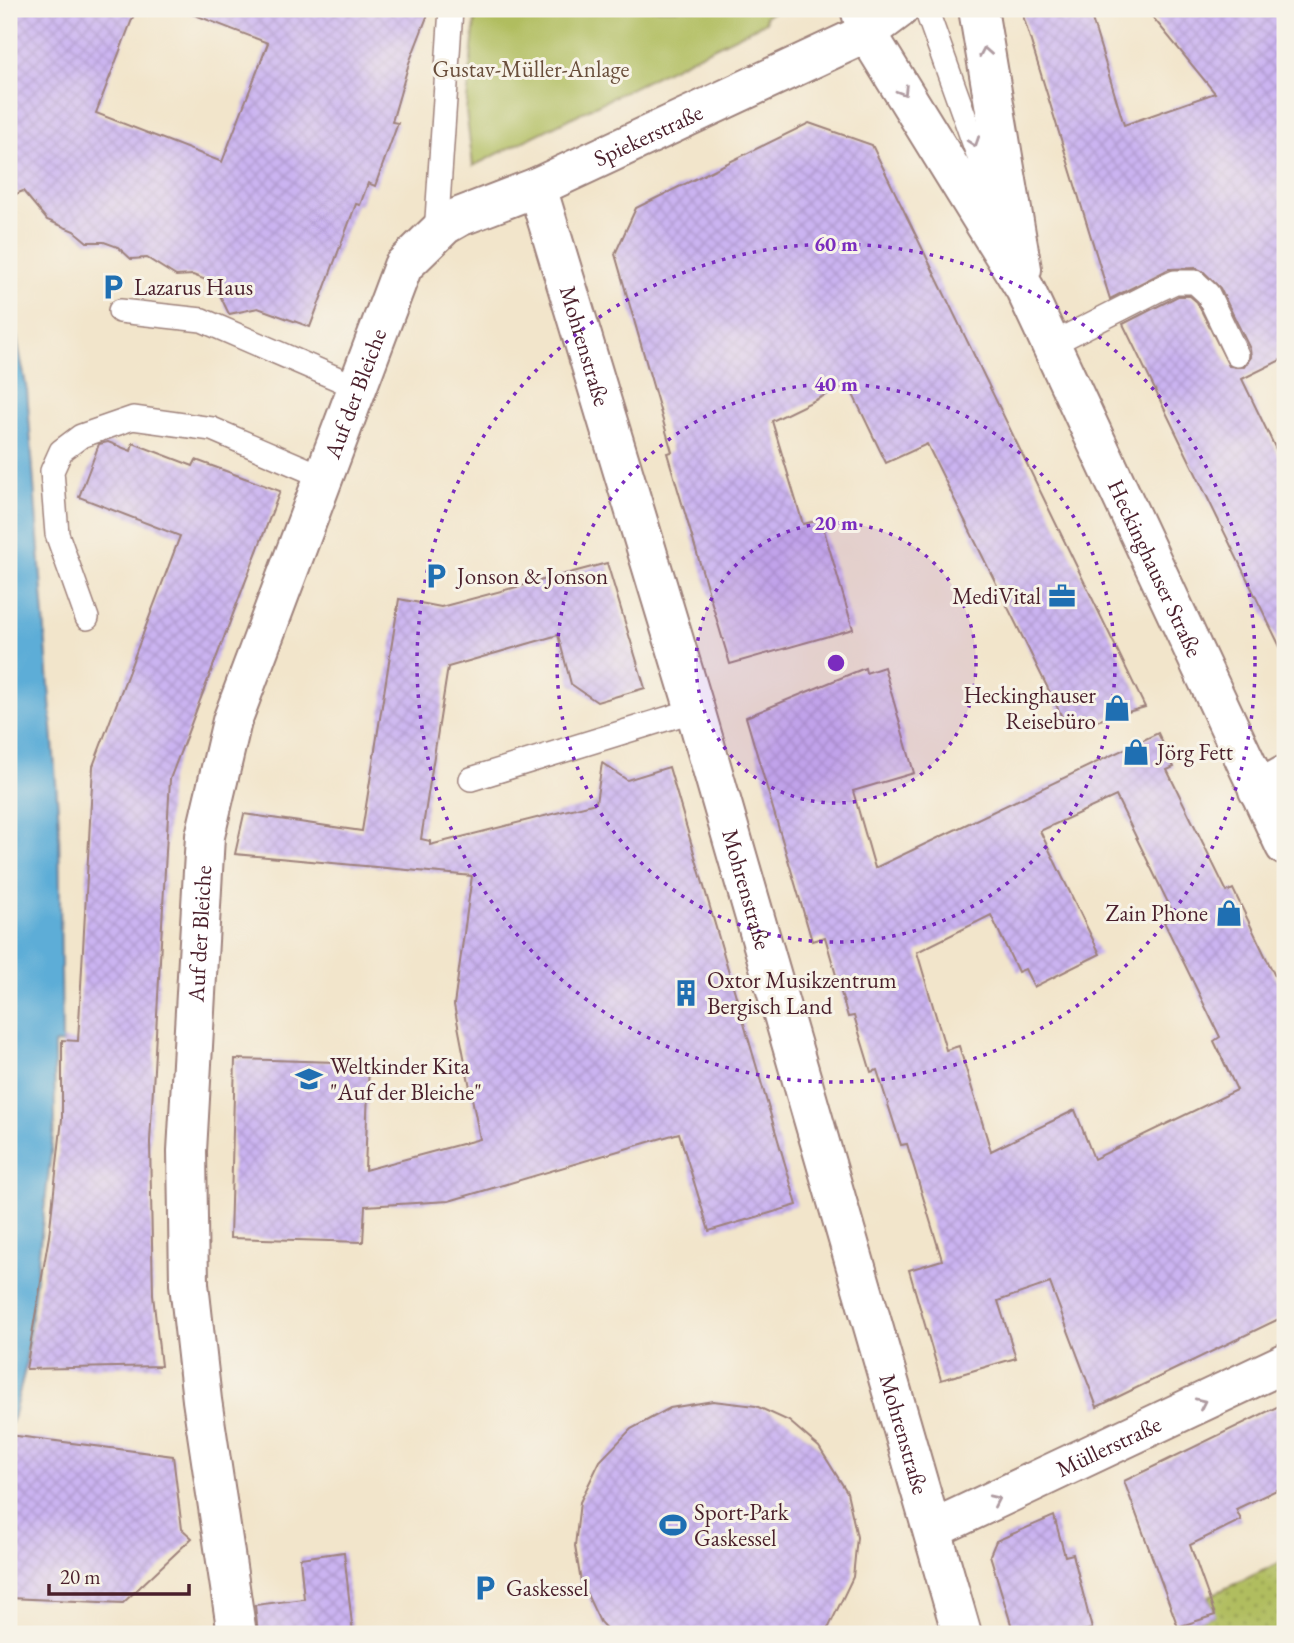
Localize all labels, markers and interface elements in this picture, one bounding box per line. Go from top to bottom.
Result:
one-way arrow [979,46,994,58]
park label: Gustav-Müller-Anlage [432,54,630,84]
one-way arrow [894,83,907,96]
street label: Spiekerstraße [589,97,707,173]
one-way arrow [965,136,979,148]
text: 60 m [814,230,858,257]
parking icon: Lazarus Haus [98,272,128,302]
place label: Lazarus Haus [134,272,253,302]
street label: Mohrenstraße [553,282,617,410]
street label: Auf der Bleiche [317,324,393,464]
text: 40 m [814,370,858,397]
street label: Heckinghauser Straße [1101,475,1210,662]
text: 20 m [814,509,858,536]
parking icon: Jonson & Jonson [421,561,451,591]
place label: Jonson & Jonson [455,561,608,591]
place label: MediVital [952,581,1041,611]
office icon: MediVital [1047,581,1077,611]
centre of rings [824,651,848,675]
place label: Heckinghauser Reisebüro [963,680,1096,736]
shop icon: Heckinghauser Reisebüro [1102,693,1132,723]
shop icon: Jörg Fett [1121,737,1151,767]
place label: Jörg Fett [1155,737,1234,767]
street label: Mohrenstraße [715,826,778,953]
street label: Auf der Bleiche [180,865,218,1004]
place label: Zain Phone [1106,898,1208,928]
shop icon: Zain Phone [1214,898,1244,928]
place label: Oxtor Musikzentrum Bergisch Land [707,965,897,1021]
building icon: Oxtor Musikzentrum Bergisch Land [671,978,701,1008]
place label: Weltkinder Kita "Auf der Bleiche" [330,1051,482,1107]
school or university icon: Weltkinder Kita "Auf der Bleiche" [294,1064,324,1094]
street label: Mohrenstraße [873,1370,936,1498]
one-way arrow [1194,1397,1206,1411]
street label: Müllerstraße [1051,1409,1166,1484]
one-way arrow [988,1494,1000,1508]
place label: Sport-Park Gaskessel [694,1497,790,1553]
sports icon: Sport-Park Gaskessel [658,1510,688,1540]
scale bar [49,1552,189,1596]
text: 20 m [60,1563,101,1590]
parking icon: Gaskessel [470,1573,500,1603]
place label: Gaskessel [506,1573,589,1603]

